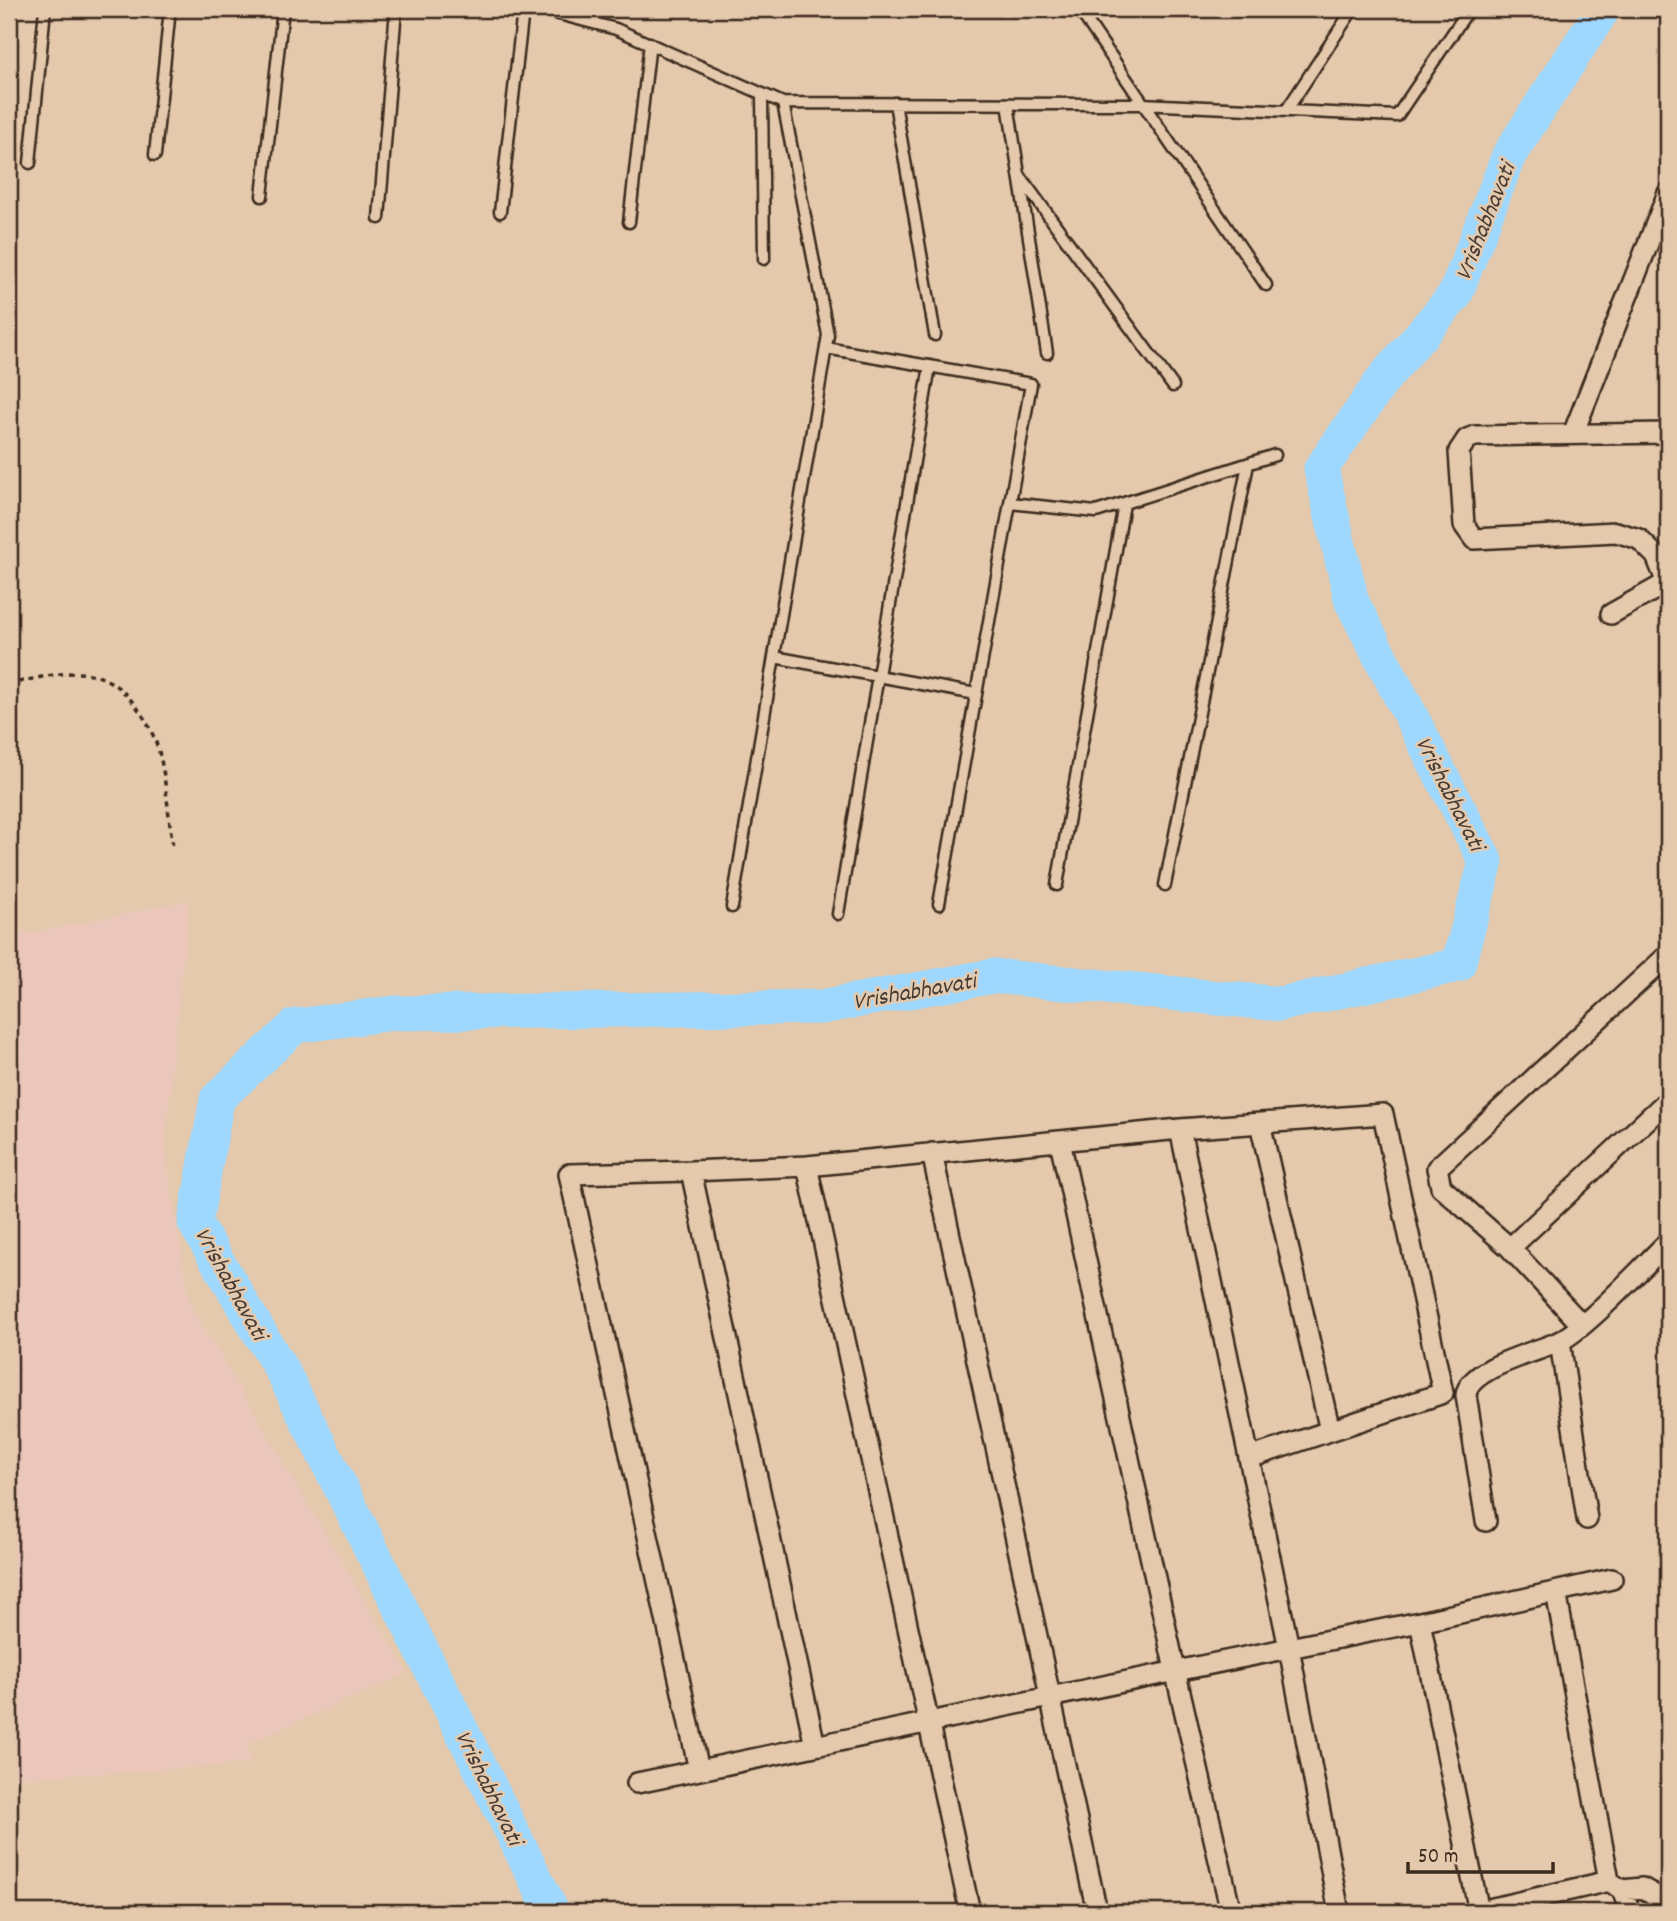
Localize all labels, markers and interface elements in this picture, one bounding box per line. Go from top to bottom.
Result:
water label: Vrishabhavati [1448,155,1527,286]
water label: Vrishabhavati [1405,731,1493,861]
water label: Vrishabhavati [850,965,982,1020]
water label: Vrishabhavati [184,1222,276,1350]
water label: Vrishabhavati [445,1725,531,1855]
scale bar [1408,1830,1553,1874]
text: 50 m [1418,1843,1458,1873]

